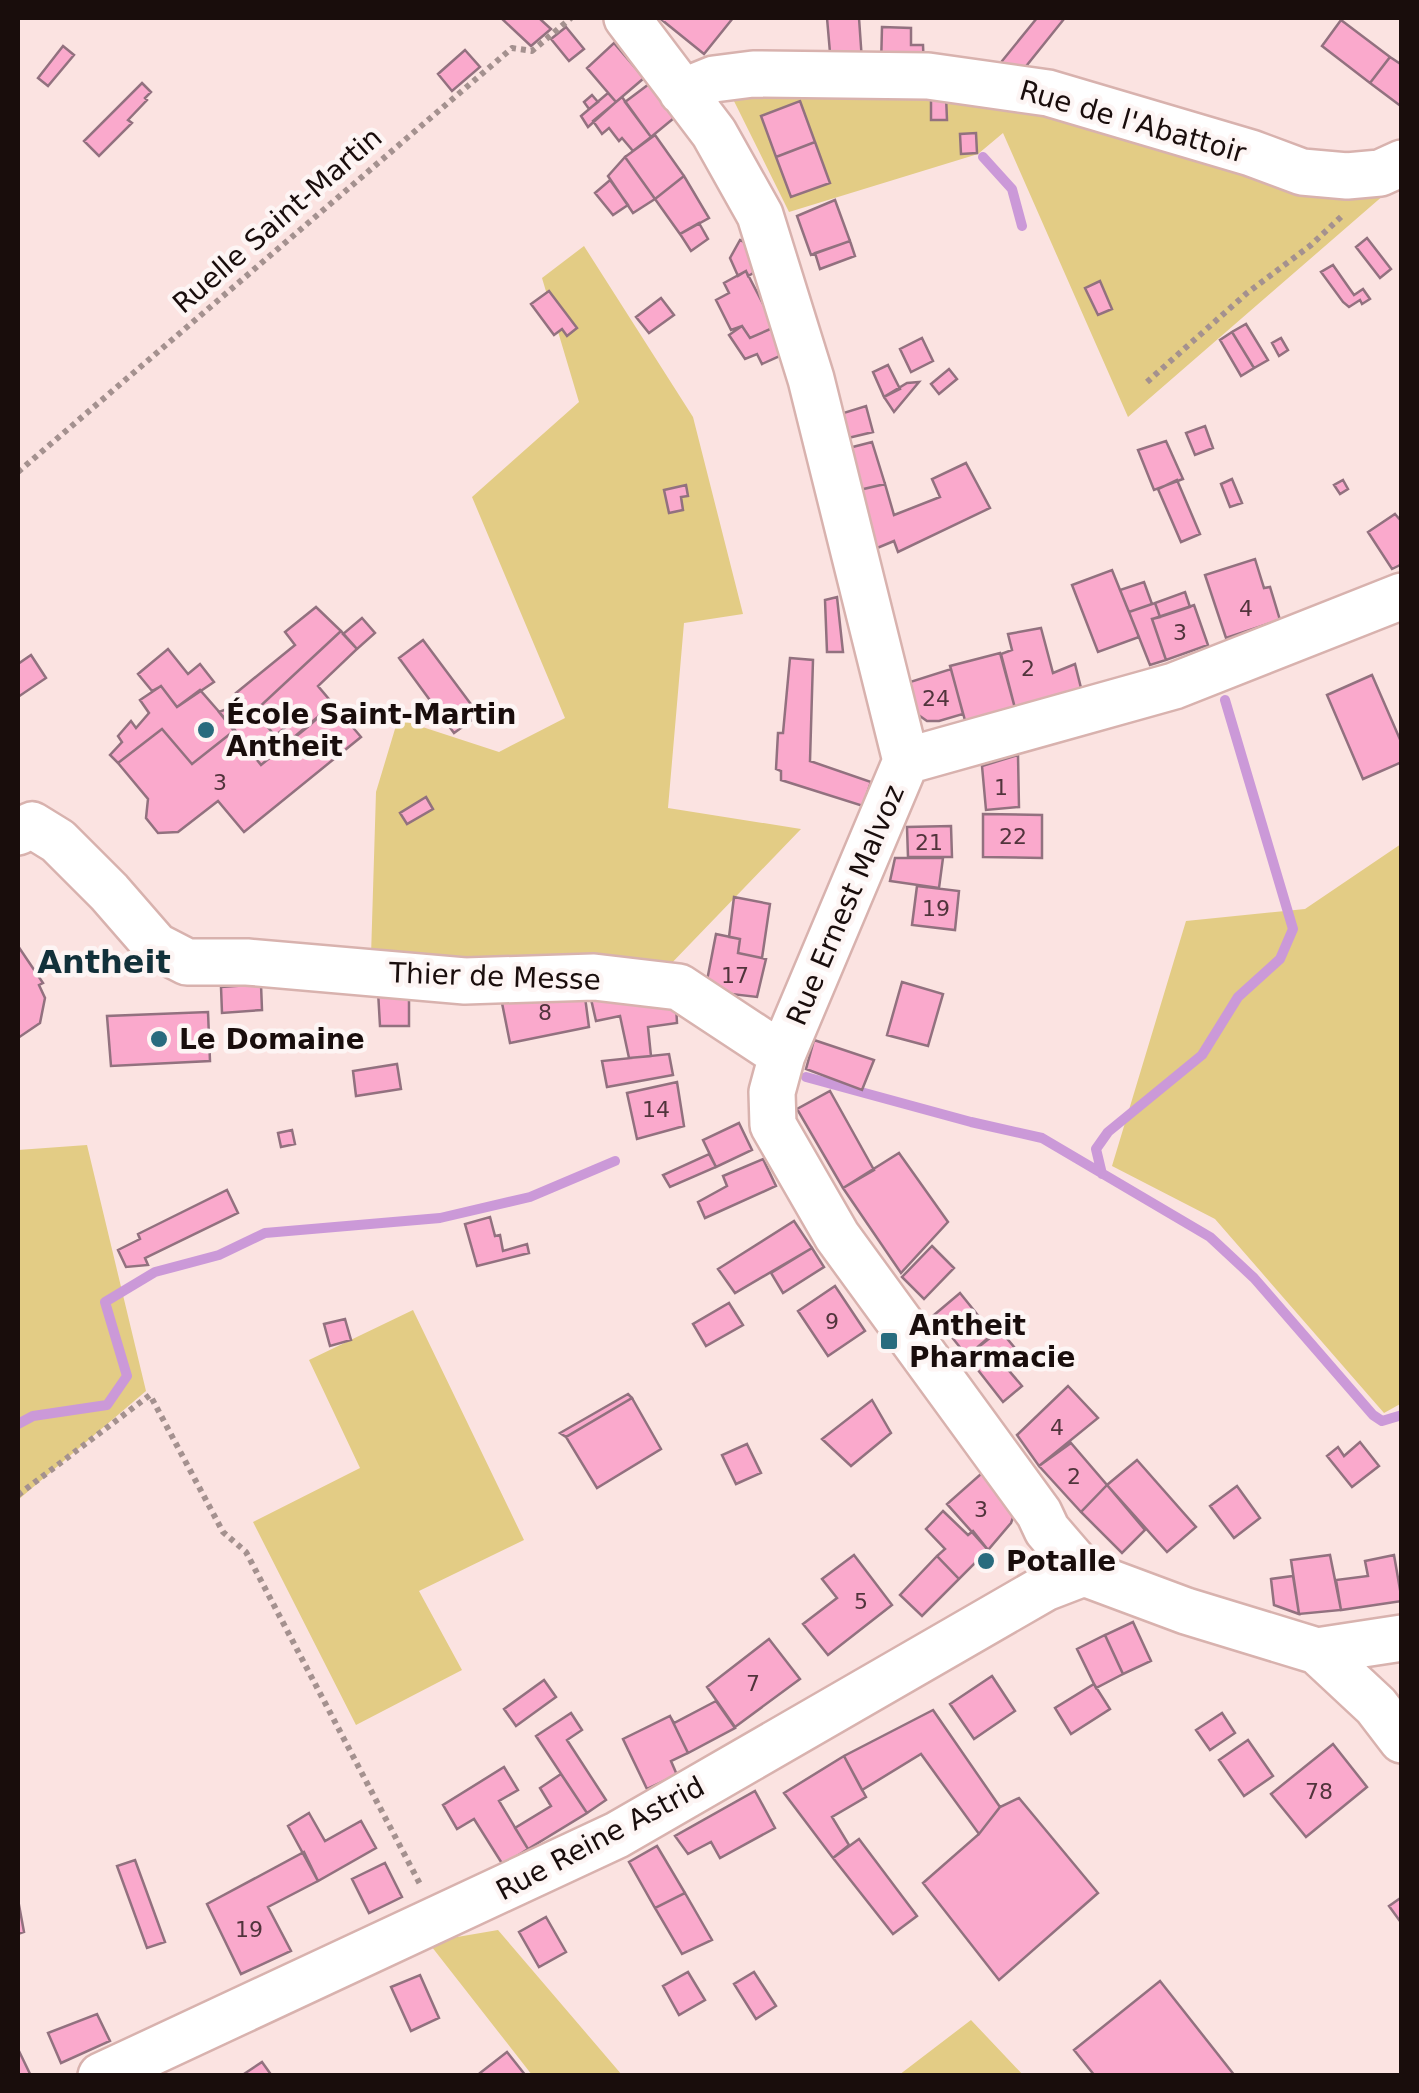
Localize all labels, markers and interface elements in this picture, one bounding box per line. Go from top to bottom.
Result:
street label: Rue de l'Abattoir [1016,73,1250,170]
street label: Ruelle Saint-Martin [166,121,388,320]
house number: 4 [1239,596,1253,621]
house number: 3 [1173,620,1187,645]
house number: 2 [1021,656,1035,681]
house number: 24 [922,686,950,711]
place label: École Saint-Martin Antheit [226,697,516,763]
marker: École Saint-Martin Antheit [195,719,217,741]
house number: 3 [213,770,227,795]
house number: 1 [994,775,1008,800]
street label: Rue Ernest Malvoz [780,780,911,1030]
house number: 22 [999,824,1027,849]
house number: 21 [915,830,943,855]
house number: 19 [922,896,950,921]
district label: Antheit [37,943,171,981]
street label: Thier de Messe [387,956,601,997]
house number: 17 [721,963,749,988]
house number: 8 [538,1000,552,1025]
place label: Le Domaine [179,1023,365,1056]
marker: Le Domaine [148,1028,170,1050]
house number: 14 [642,1097,670,1122]
house number: 9 [825,1309,839,1334]
place label: Antheit Pharmacie [909,1309,1075,1374]
marker: Antheit Pharmacie [878,1330,900,1352]
house number: 4 [1050,1415,1064,1440]
house number: 2 [1067,1464,1081,1489]
house number: 3 [974,1497,988,1522]
place label: Potalle [1006,1545,1116,1578]
marker: Potalle [975,1550,997,1572]
house number: 5 [854,1589,868,1614]
house number: 7 [746,1671,760,1696]
street label: Rue Reine Astrid [491,1770,710,1907]
house number: 78 [1305,1779,1333,1804]
house number: 19 [235,1917,263,1942]

